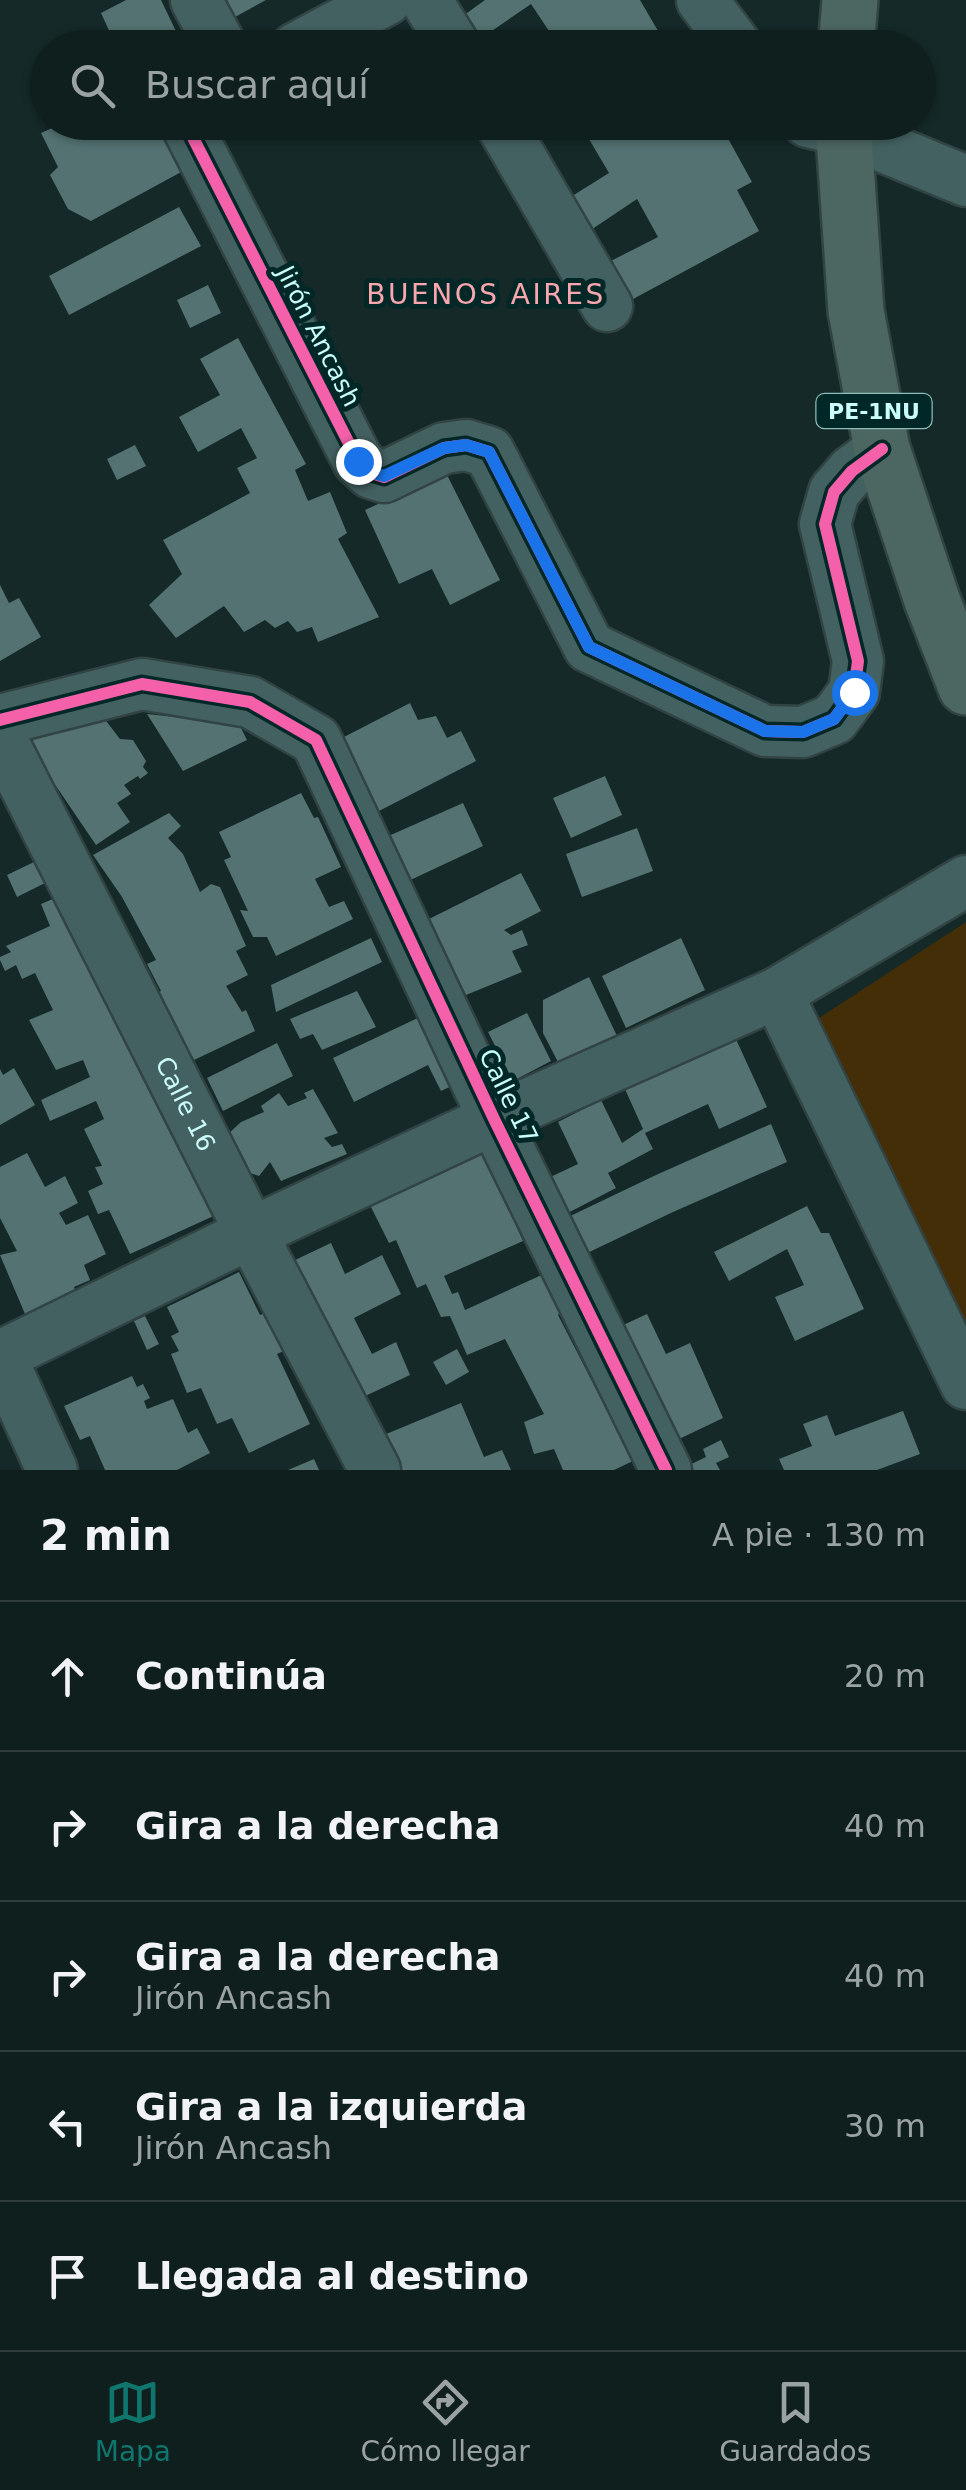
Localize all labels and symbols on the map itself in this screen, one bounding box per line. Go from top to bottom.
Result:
street label: Jirón Ancash [270,259,366,411]
district label: BUENOS AIRES [366,278,606,311]
road number: PE-1NU [816,394,932,428]
route end [336,439,382,485]
route start [832,670,878,716]
street label: Calle 17 [473,1044,544,1148]
street label: Calle 16 [149,1052,221,1156]

